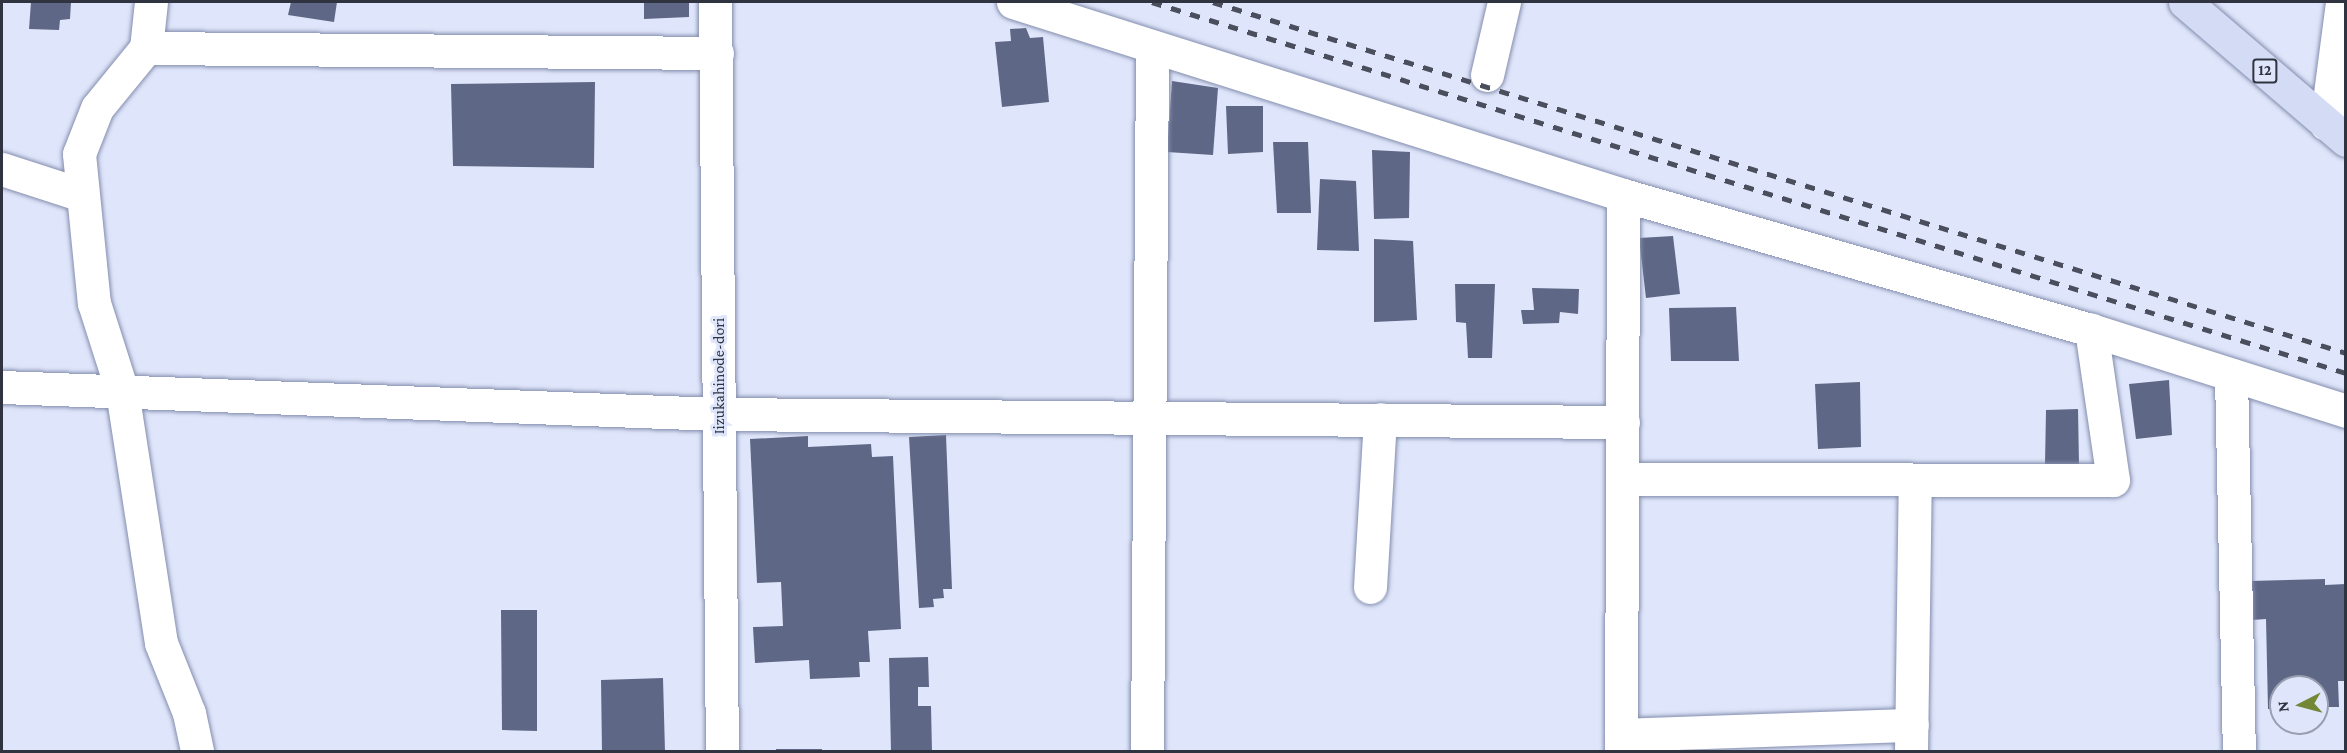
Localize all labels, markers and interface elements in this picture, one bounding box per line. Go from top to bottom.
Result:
road number: 12 [2252,59,2278,83]
street label: Iizukahinode-dori [709,318,729,434]
north arrow [2269,675,2329,735]
text: N [2274,700,2292,713]

